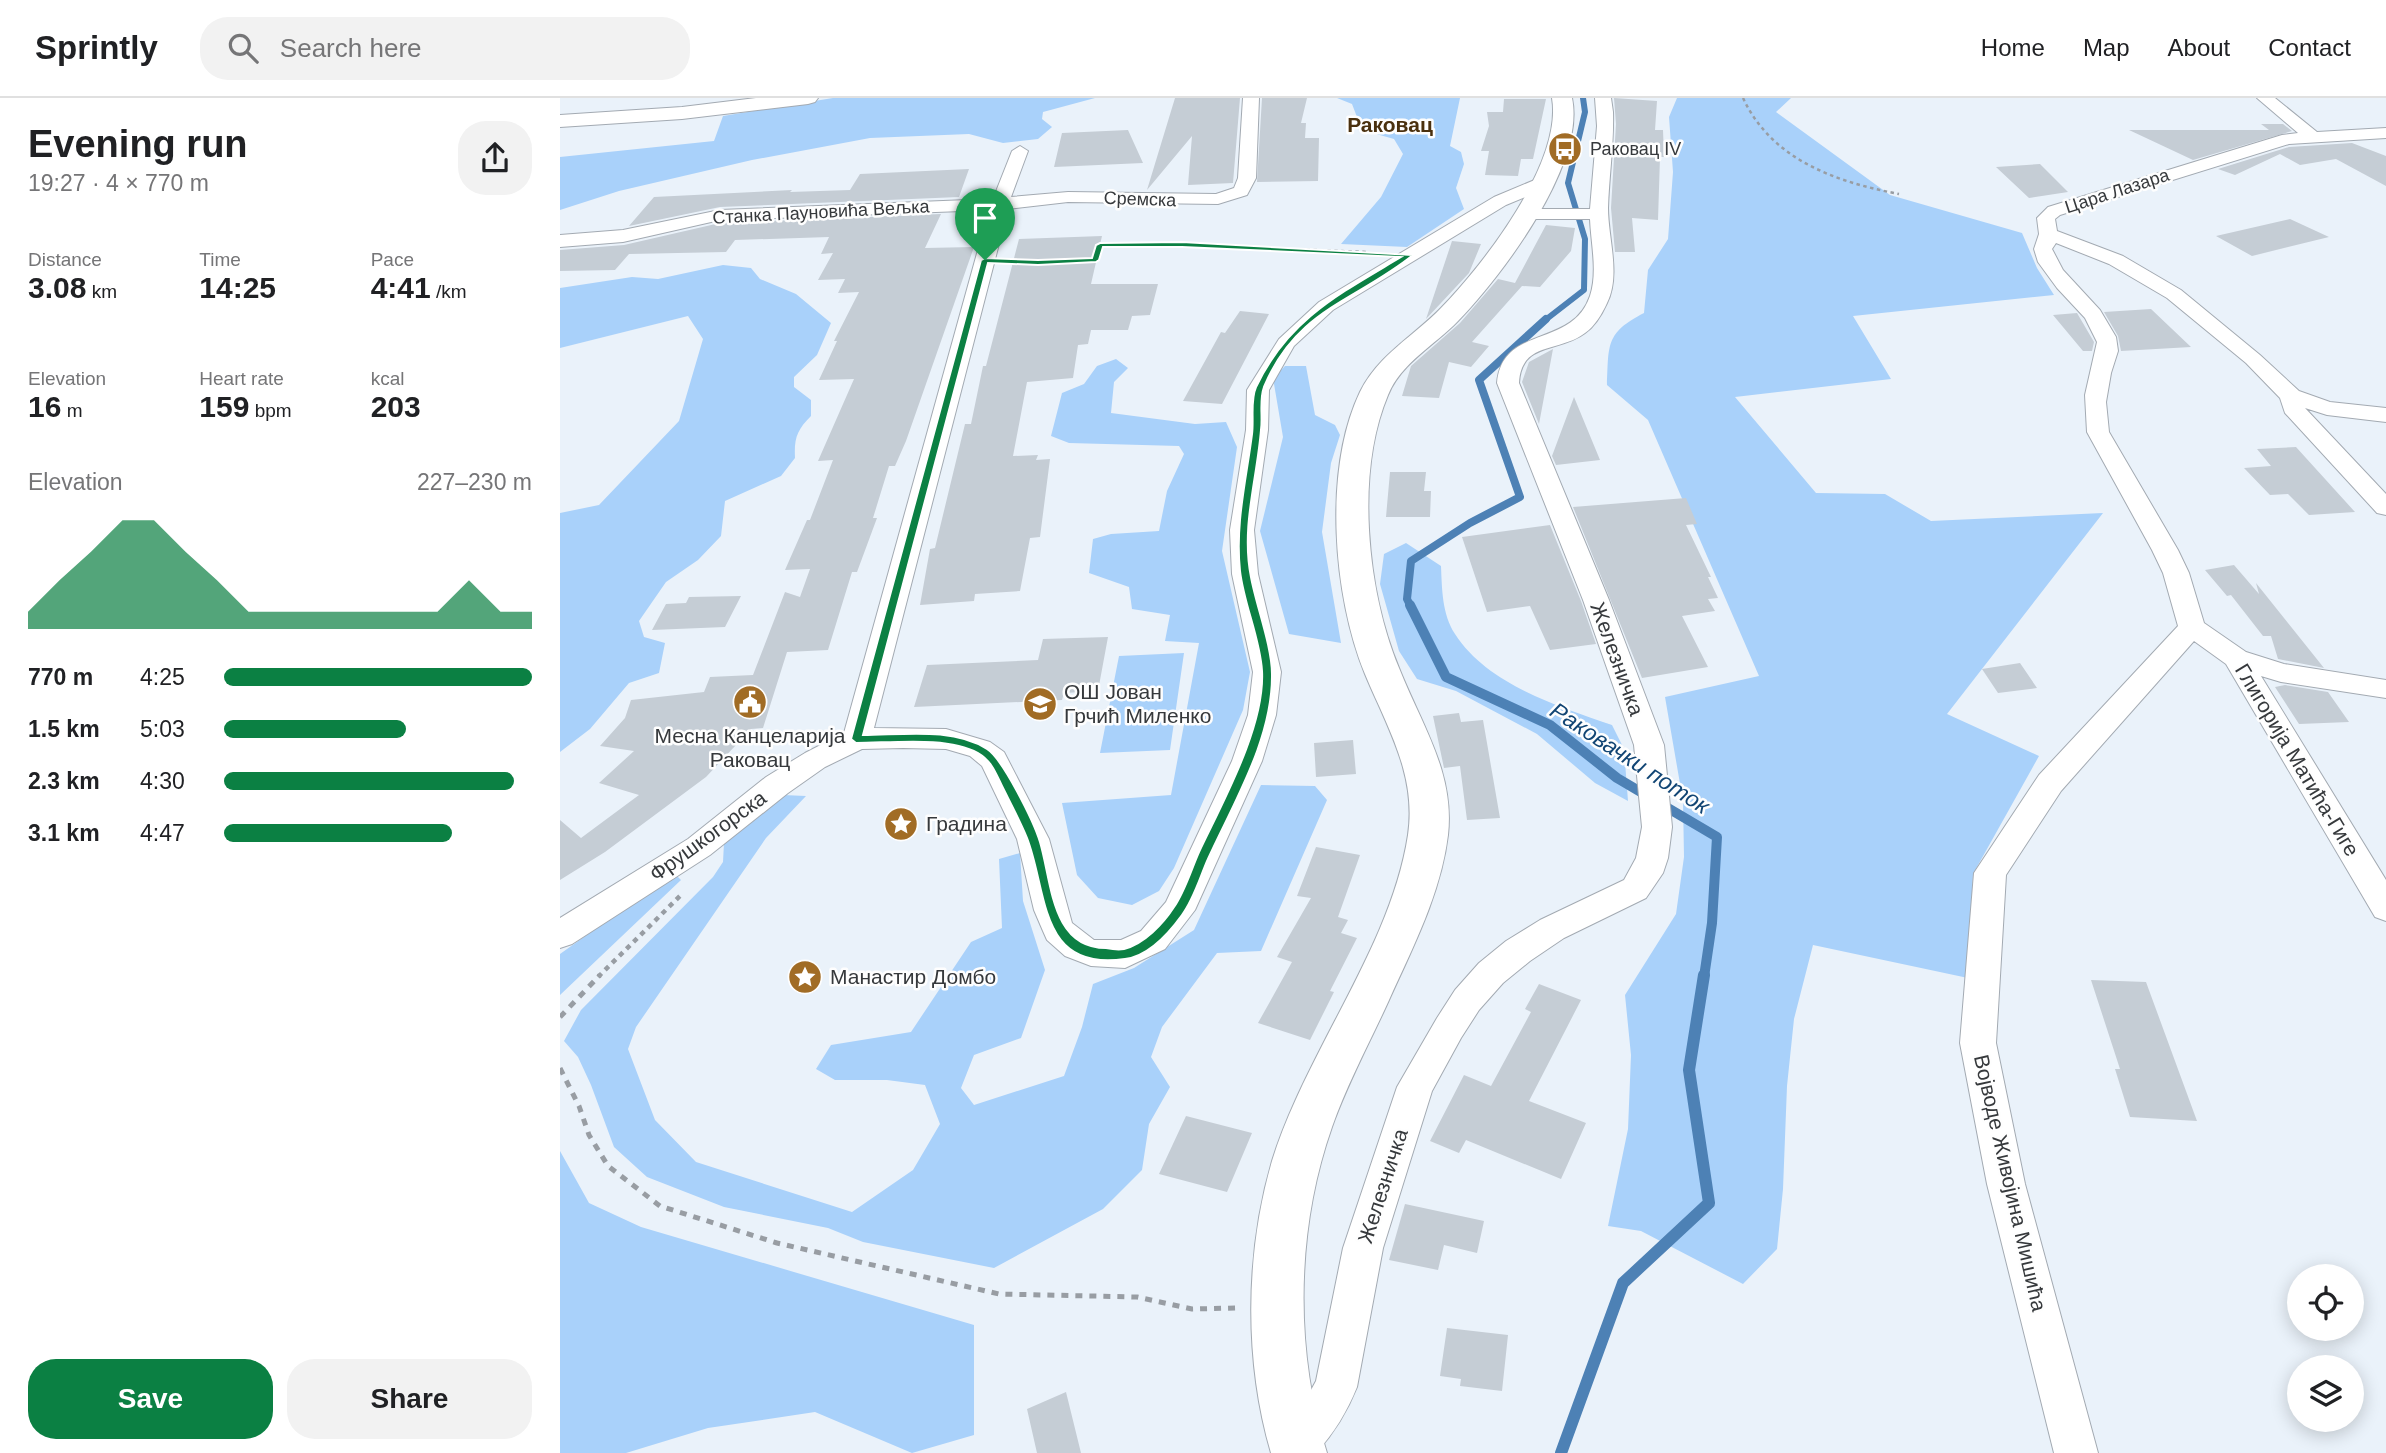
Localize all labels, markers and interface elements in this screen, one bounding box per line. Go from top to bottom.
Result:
search box [200,17,690,80]
text: Sprintly [35,29,158,66]
icon: search [224,29,262,67]
text: Search here [280,33,422,63]
text: Home [1981,34,2045,61]
text: Map [2083,34,2130,61]
text: About [2168,34,2230,61]
text: Contact [2268,34,2351,61]
district label: Раковац [1347,113,1433,136]
button: share [458,121,532,195]
text: Evening run [28,123,248,165]
bus stop icon: Раковац IV [1546,130,1584,168]
place label: Раковац IV [1590,139,1681,159]
street label: Цара Лазара [2062,164,2173,217]
text: 19:27 · 4 × 770 m [28,170,209,196]
pin [955,188,1015,260]
street label: Сремска [1103,188,1178,210]
street label: Станка Пауновића Вељка [712,196,931,228]
icon: arrive [966,199,1004,237]
text: Distance [28,249,102,270]
text: Time [199,249,241,270]
text: Pace [371,249,414,270]
text: 3.08 [28,271,86,304]
text: 14:25 [199,271,276,304]
text: 4:41 [371,271,431,304]
text: km [86,281,117,302]
text: /km [431,281,467,302]
text: Elevation [28,368,106,389]
text: Heart rate [199,368,284,389]
text: kcal [371,368,404,389]
text: 16 [28,390,61,423]
text: 159 [199,390,249,423]
text: 203 [371,390,421,423]
text: m [61,400,82,421]
text: bpm [249,400,292,421]
text: Elevation [28,469,123,495]
text: 227–230 m [417,469,532,495]
street label: Железничка [1586,599,1649,719]
street label: Глигорија Матића-Гиге [2231,659,2364,860]
text: 770 m [28,664,93,690]
text: 4:25 [140,664,185,690]
place label: ОШ Јован Грчић Миленко [1064,680,1211,727]
public building icon: Месна Канцеларија Раковац [731,683,769,721]
school or university icon: ОШ Јован Грчић Миленко [1021,685,1059,723]
water label: Раковачки поток [1546,697,1715,820]
text: 1.5 km [28,716,100,742]
text: 5:03 [140,716,185,742]
place label: Месна Канцеларија Раковац [655,724,846,771]
text: 2.3 km [28,768,100,794]
text: 4:30 [140,768,185,794]
street label: Фрушкогорска [645,785,771,886]
place icon: Градина [882,805,920,843]
place label: Градина [926,812,1007,835]
text: 3.1 km [28,820,100,846]
text: 4:47 [140,820,185,846]
place icon: Манастир Домбо [786,958,824,996]
place label: Манастир Домбо [830,965,996,988]
street label: Војводе Живојина Мишића [1970,1052,2051,1314]
street label: Железничка [1353,1125,1412,1246]
map controls [2287,1264,2364,1432]
button: locate [2287,1264,2364,1341]
button: layers [2287,1355,2364,1432]
button: Save [28,1359,273,1439]
button: Share [287,1359,532,1439]

